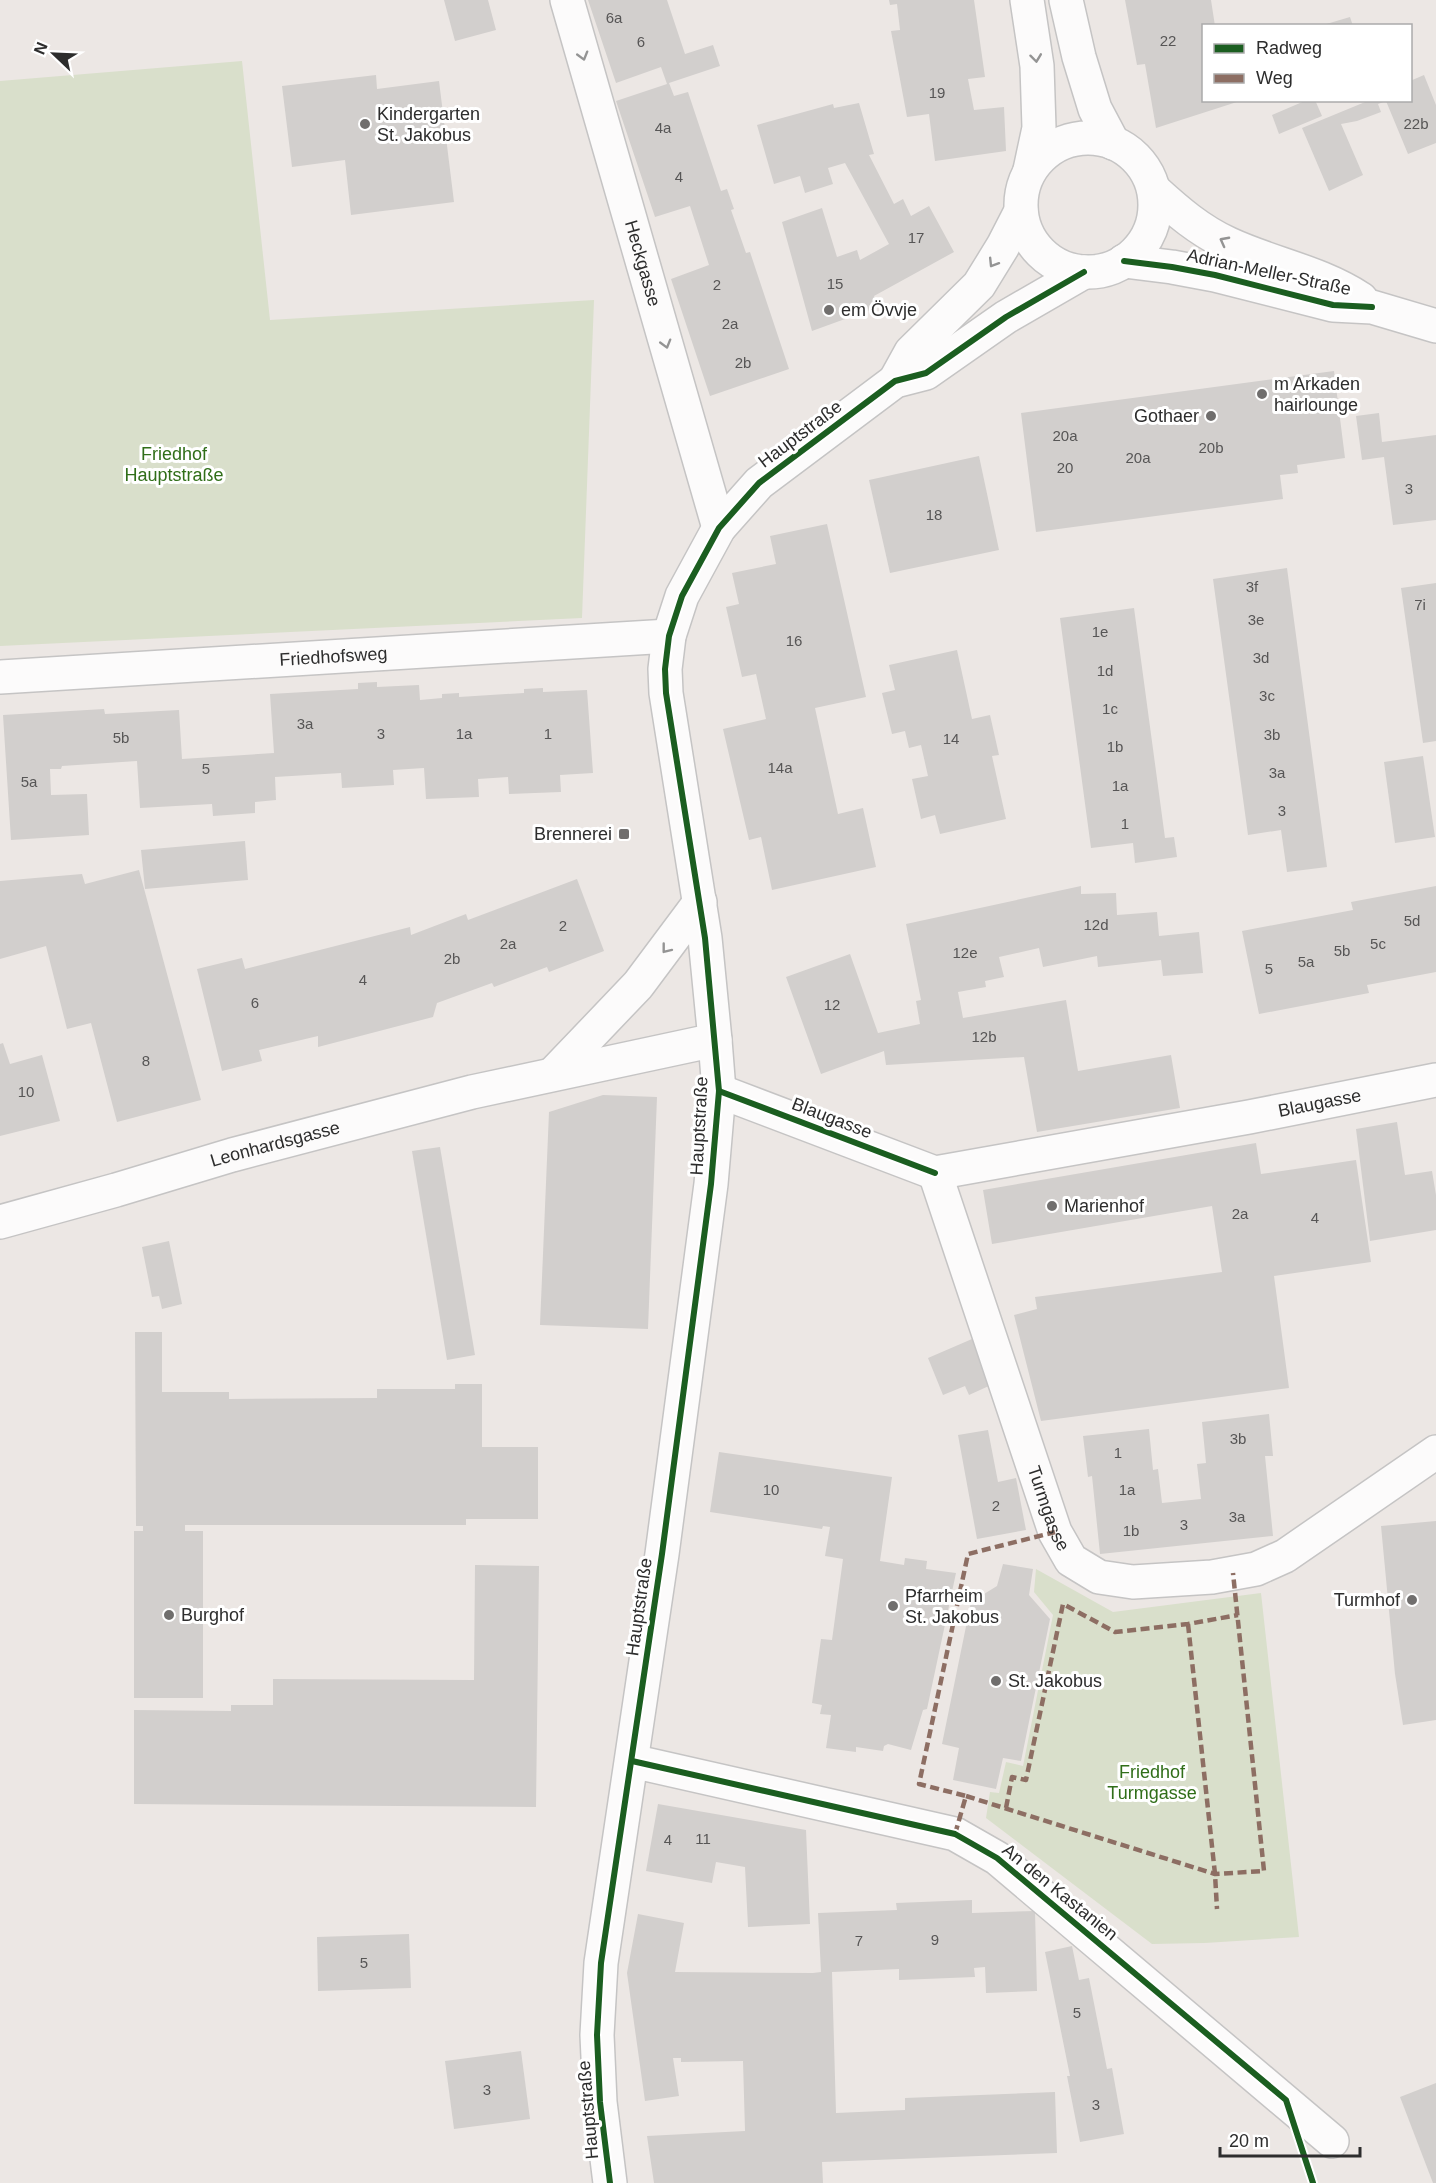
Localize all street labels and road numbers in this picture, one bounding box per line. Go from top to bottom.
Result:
street label: Heckgasse [621,218,665,309]
street label: Adrian-Meller-Straße [1185,245,1353,299]
street label: Hauptstraße [754,396,846,472]
street label: Friedhofsweg [279,643,388,670]
street label: Hauptstraße [686,1076,712,1176]
street label: Blaugasse [1276,1085,1363,1121]
street label: Blaugasse [789,1094,875,1142]
street label: Leonhardsgasse [208,1117,342,1171]
street label: Turmgasse [1024,1463,1074,1554]
street label: Hauptstraße [622,1557,656,1657]
street label: An den Kastanien [998,1840,1122,1944]
street label: Hauptstraße [574,2060,602,2160]

